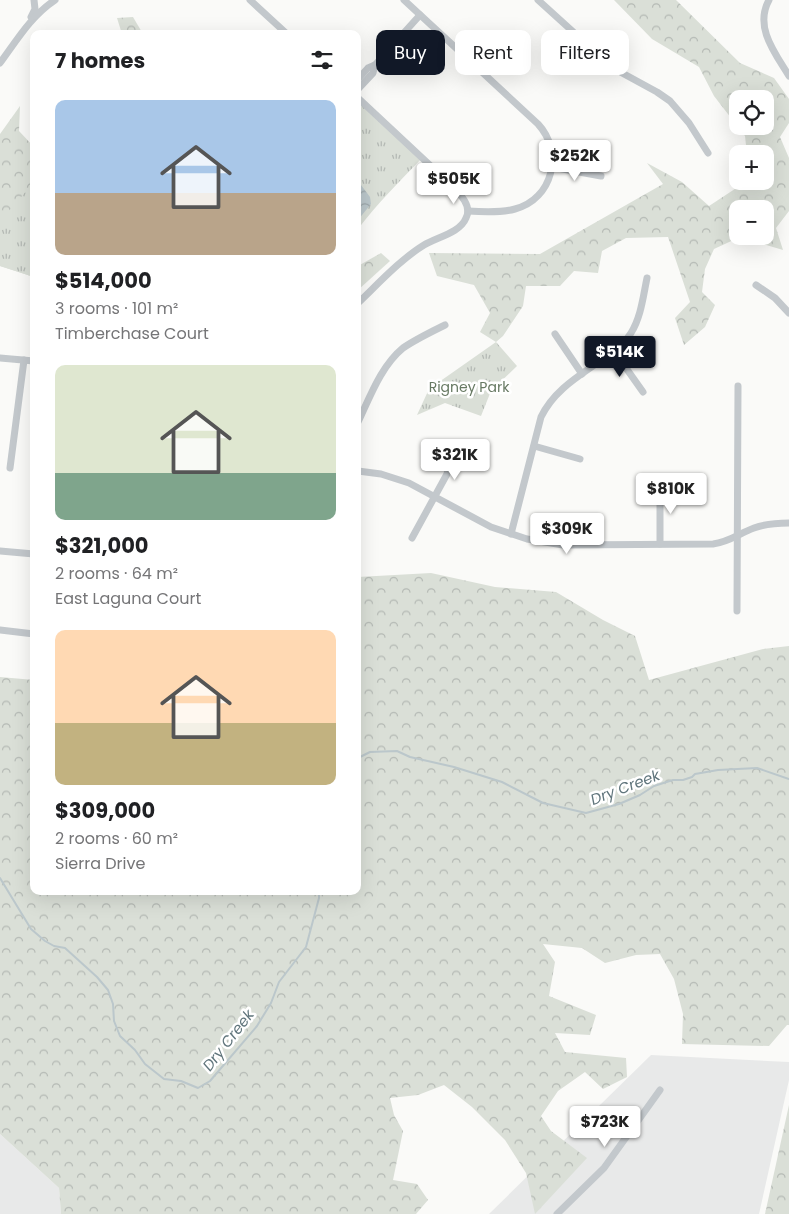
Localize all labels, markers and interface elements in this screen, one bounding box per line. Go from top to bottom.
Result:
chip: Buy [376,30,445,75]
chip: Rent [455,30,531,75]
chip: Filters [541,30,629,75]
text: 7 homes [55,46,145,75]
icon: filters [308,46,336,74]
map controls [729,90,774,245]
button: locate [729,90,774,135]
icon: home [151,132,241,222]
pin: $252K [540,140,610,182]
text: $252K [550,144,600,167]
button: + [729,145,774,190]
pin: $505K [419,162,489,205]
text: $505K [428,167,480,190]
button: − [729,200,774,245]
text: $514,000 [55,266,152,295]
text: 3 rooms · 101 m² [55,297,178,320]
text: Timberchase Court [55,322,209,345]
pin: $514K [585,336,655,378]
text: $514K [596,340,644,363]
park label: Rigney Park [429,377,510,397]
icon: home [151,397,241,487]
pin: $321K [420,438,490,481]
text: $321K [432,443,478,466]
pin: $810K [636,472,706,515]
text: $810K [647,477,695,500]
pin: $309K [532,512,602,555]
text: $309K [541,517,593,540]
text: $321,000 [55,531,149,560]
text: 2 rooms · 64 m² [55,562,178,585]
text: East Laguna Court [55,587,201,610]
icon: home [151,662,241,752]
water label: Dry Creek [587,764,664,810]
text: $309,000 [55,796,155,825]
text: 2 rooms · 60 m² [55,827,178,850]
text: Sierra Drive [55,852,145,875]
water label: Dry Creek [197,1004,259,1075]
pin: $723K [570,1106,640,1148]
text: $723K [580,1110,630,1133]

